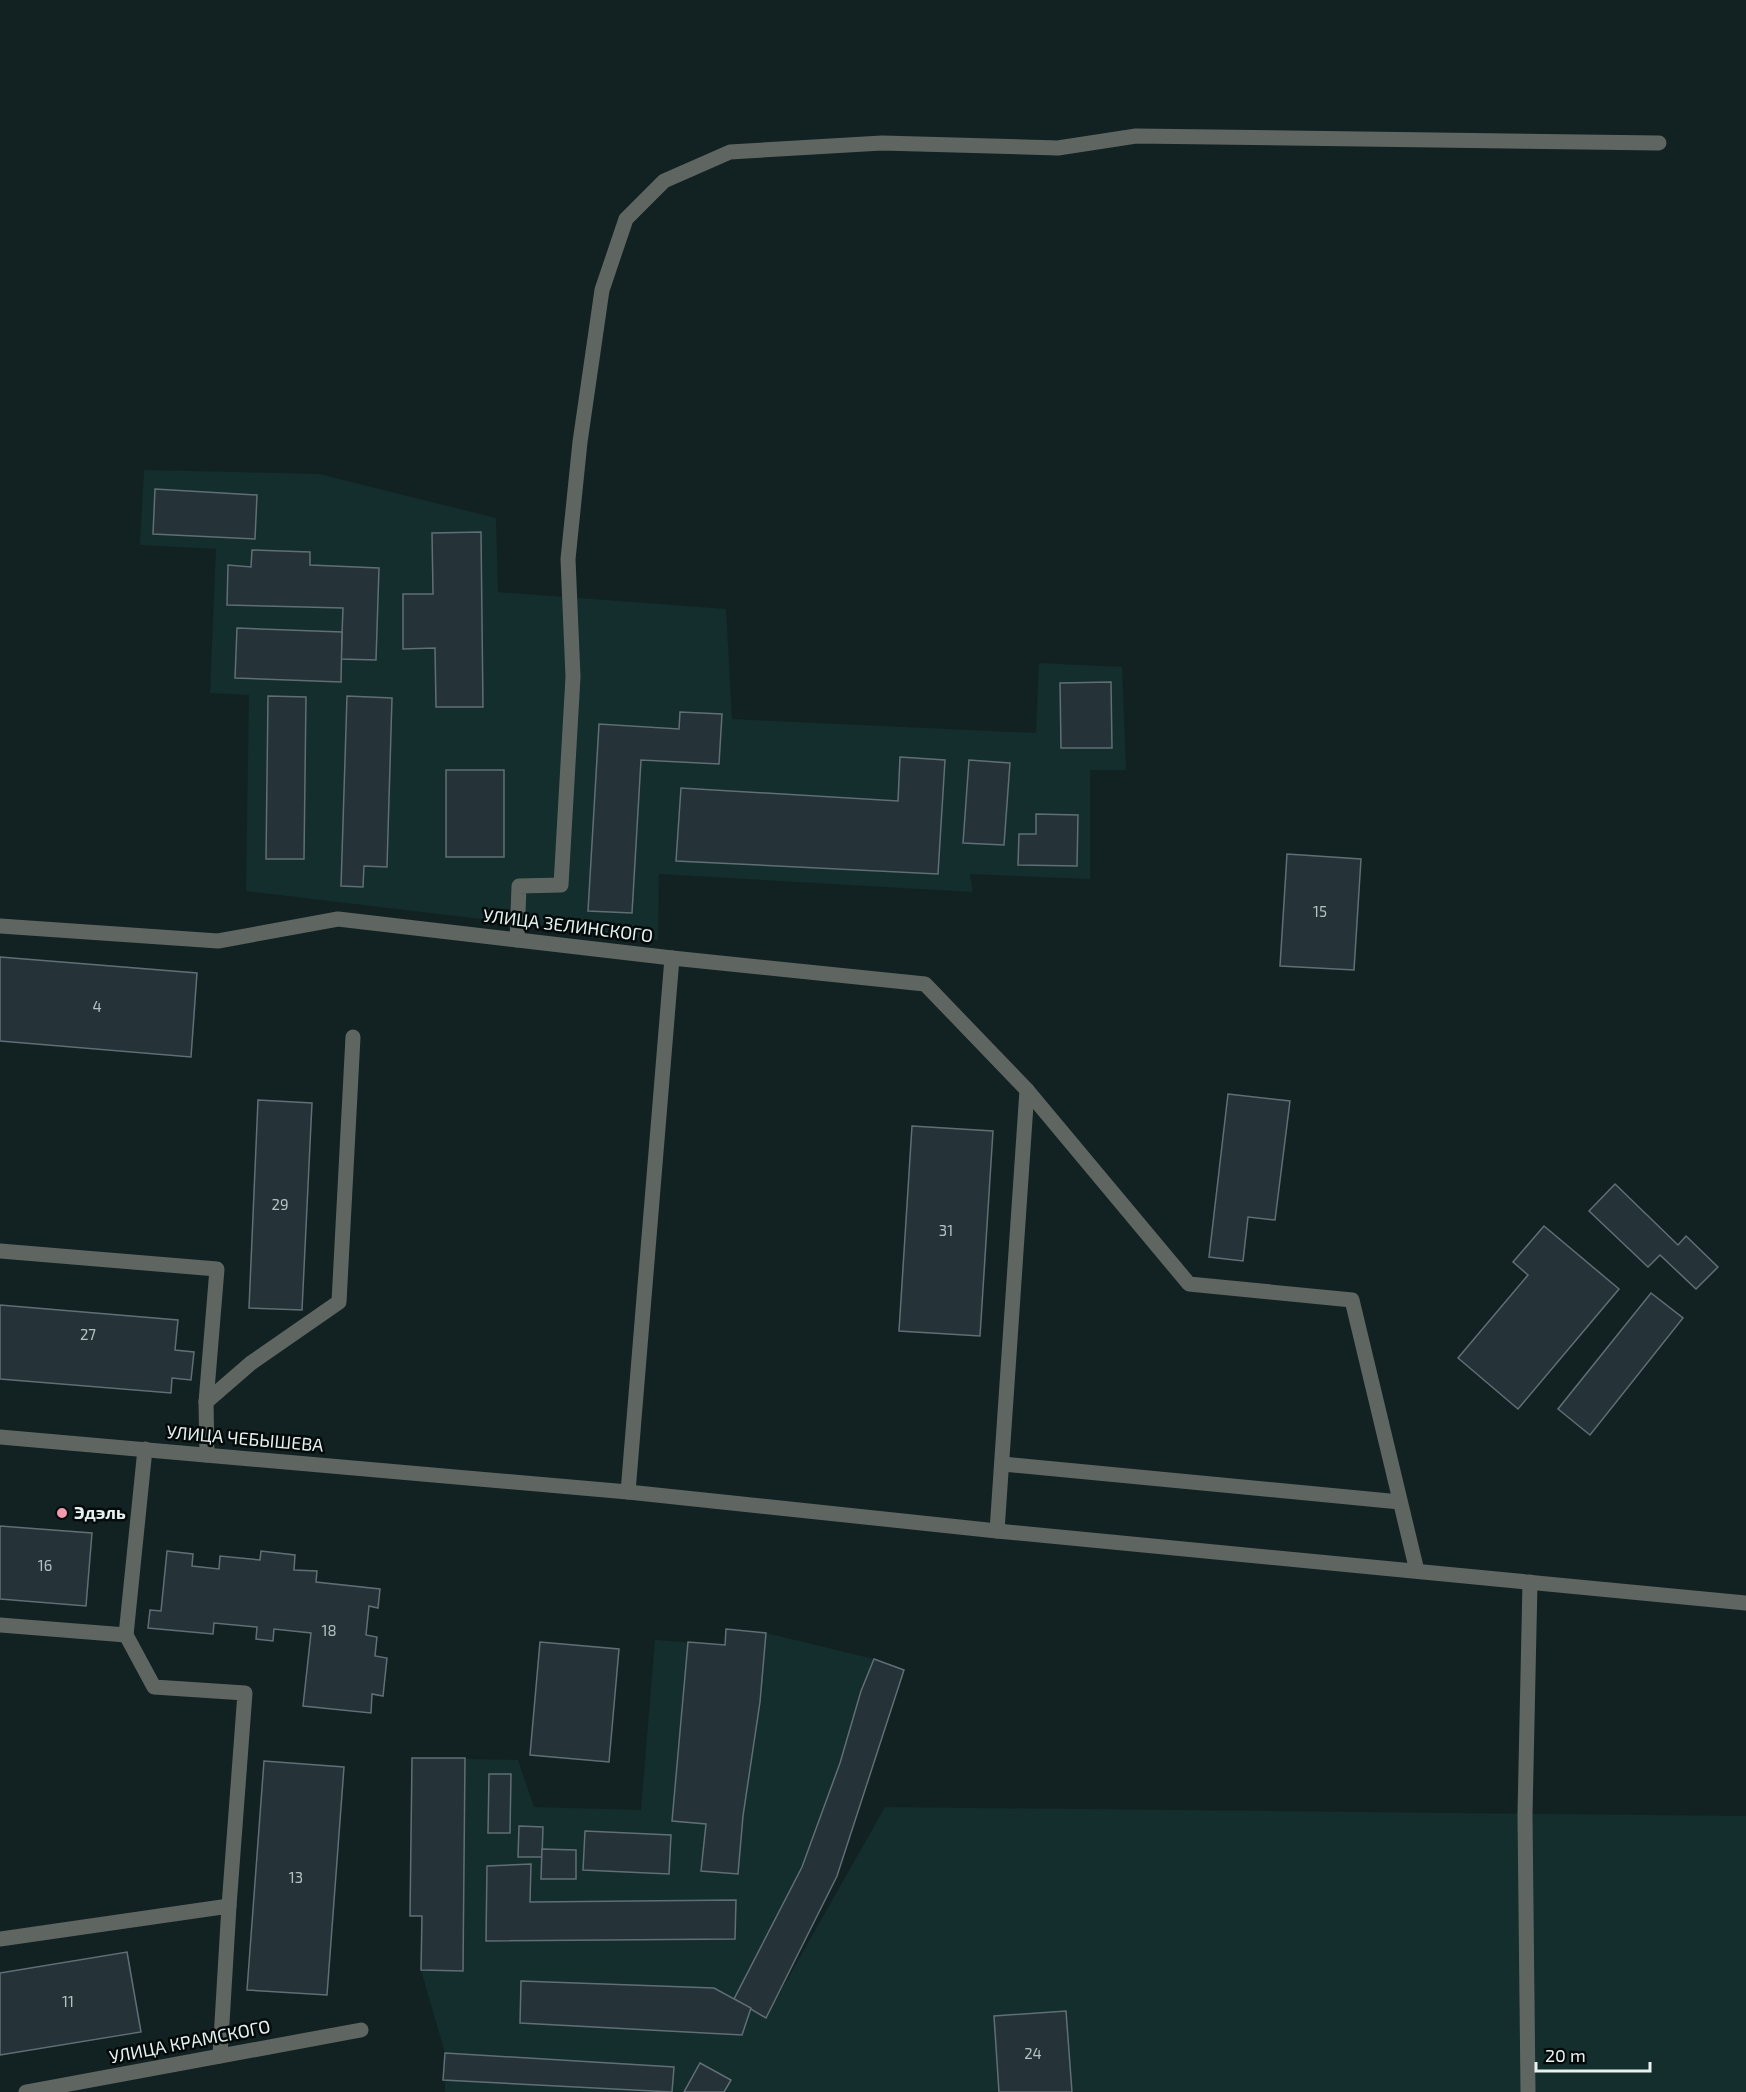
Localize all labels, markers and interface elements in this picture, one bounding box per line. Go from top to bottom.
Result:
house number: 15 [1313,902,1327,920]
street label: УЛИЦА ЗЕЛИНСКОГО [482,904,654,946]
house number: 4 [92,997,102,1015]
house number: 29 [271,1195,289,1213]
house number: 31 [939,1221,953,1239]
house number: 27 [80,1325,96,1343]
street label: УЛИЦА ЧЕБЫШЕВА [166,1420,325,1456]
place label: Эдэль [74,1501,126,1523]
marker: Эдэль [55,1506,69,1520]
house number: 16 [38,1556,52,1574]
house number: 18 [321,1621,337,1639]
house number: 13 [289,1868,303,1886]
house number: 11 [62,1992,74,2010]
street label: УЛИЦА КРАМСКОГО [107,2015,272,2067]
scale bar [1536,2035,1650,2073]
house number: 24 [1024,2044,1042,2062]
text: 20 m [1545,2044,1586,2066]

